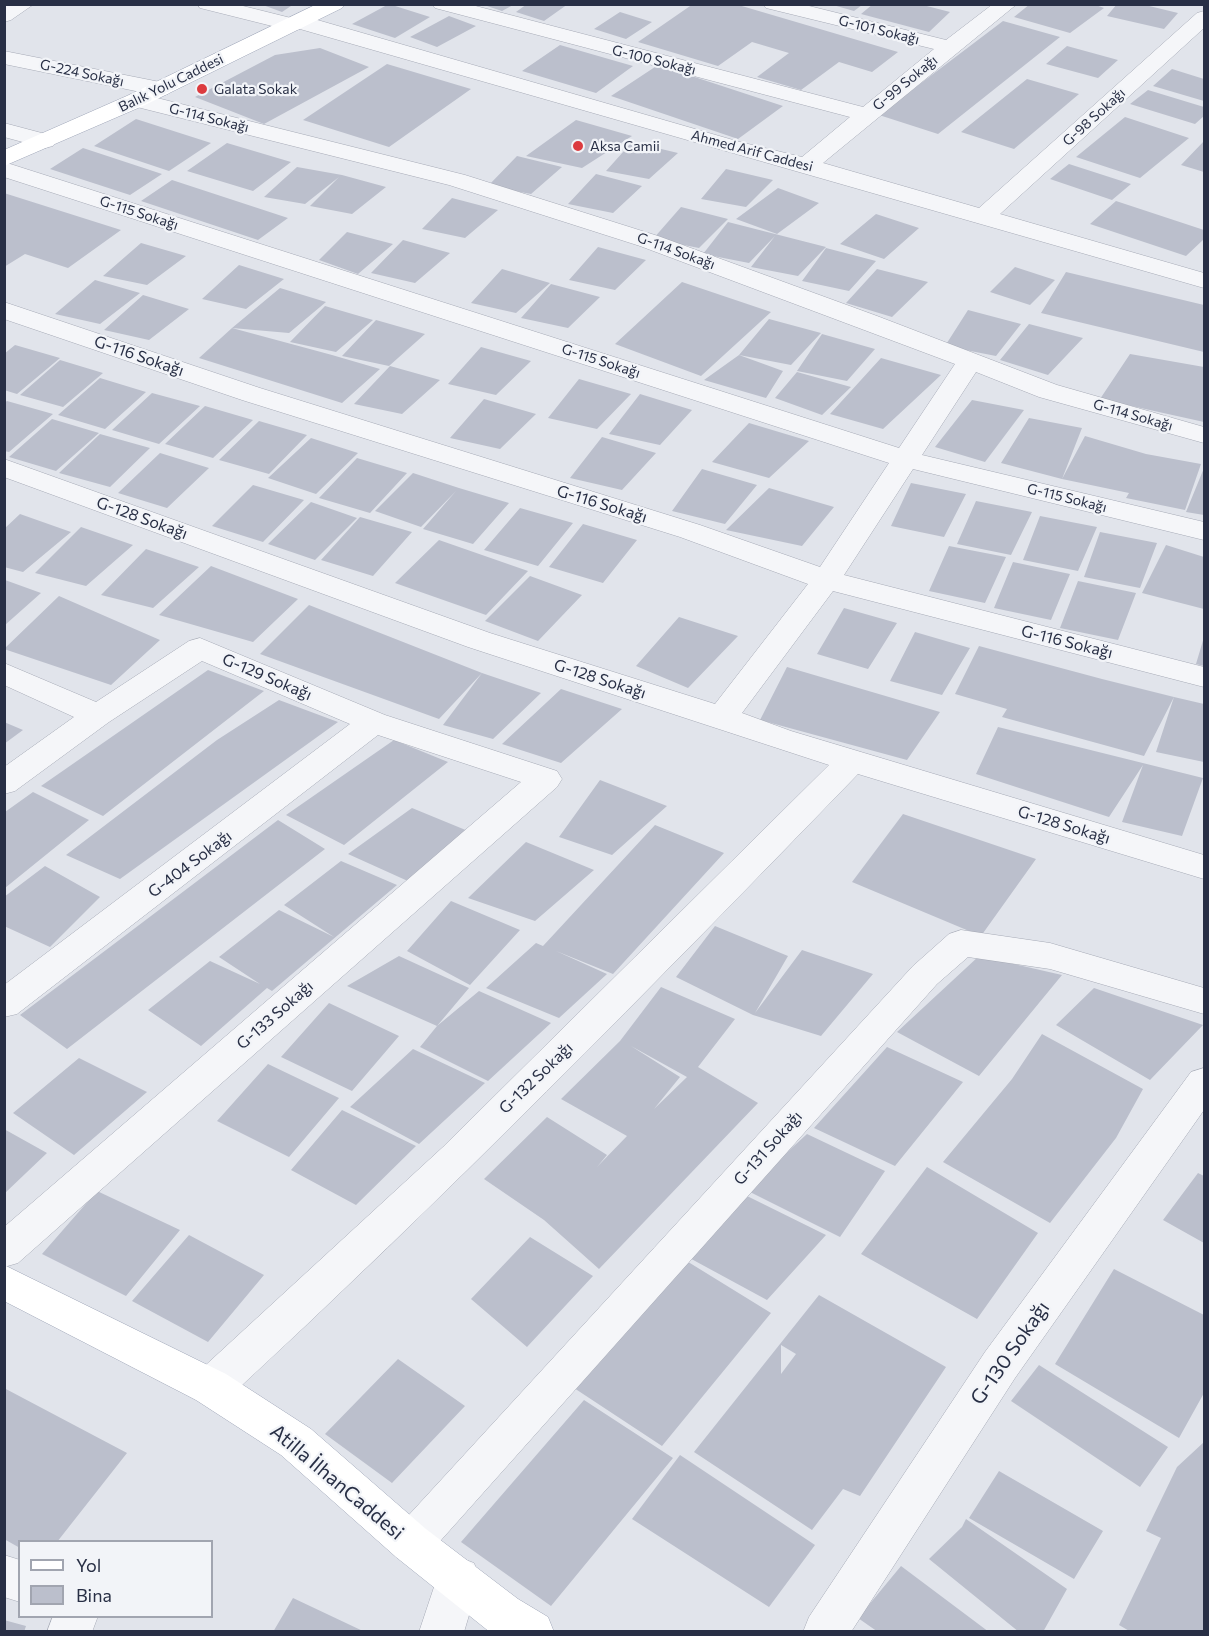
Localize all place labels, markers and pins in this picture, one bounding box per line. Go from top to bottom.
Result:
place label: Galata Sokak [214,81,297,97]
marker: Galata Sokak [195,82,209,96]
place label: Aksa Camii [590,138,660,154]
marker: Aksa Camii [571,139,585,153]

